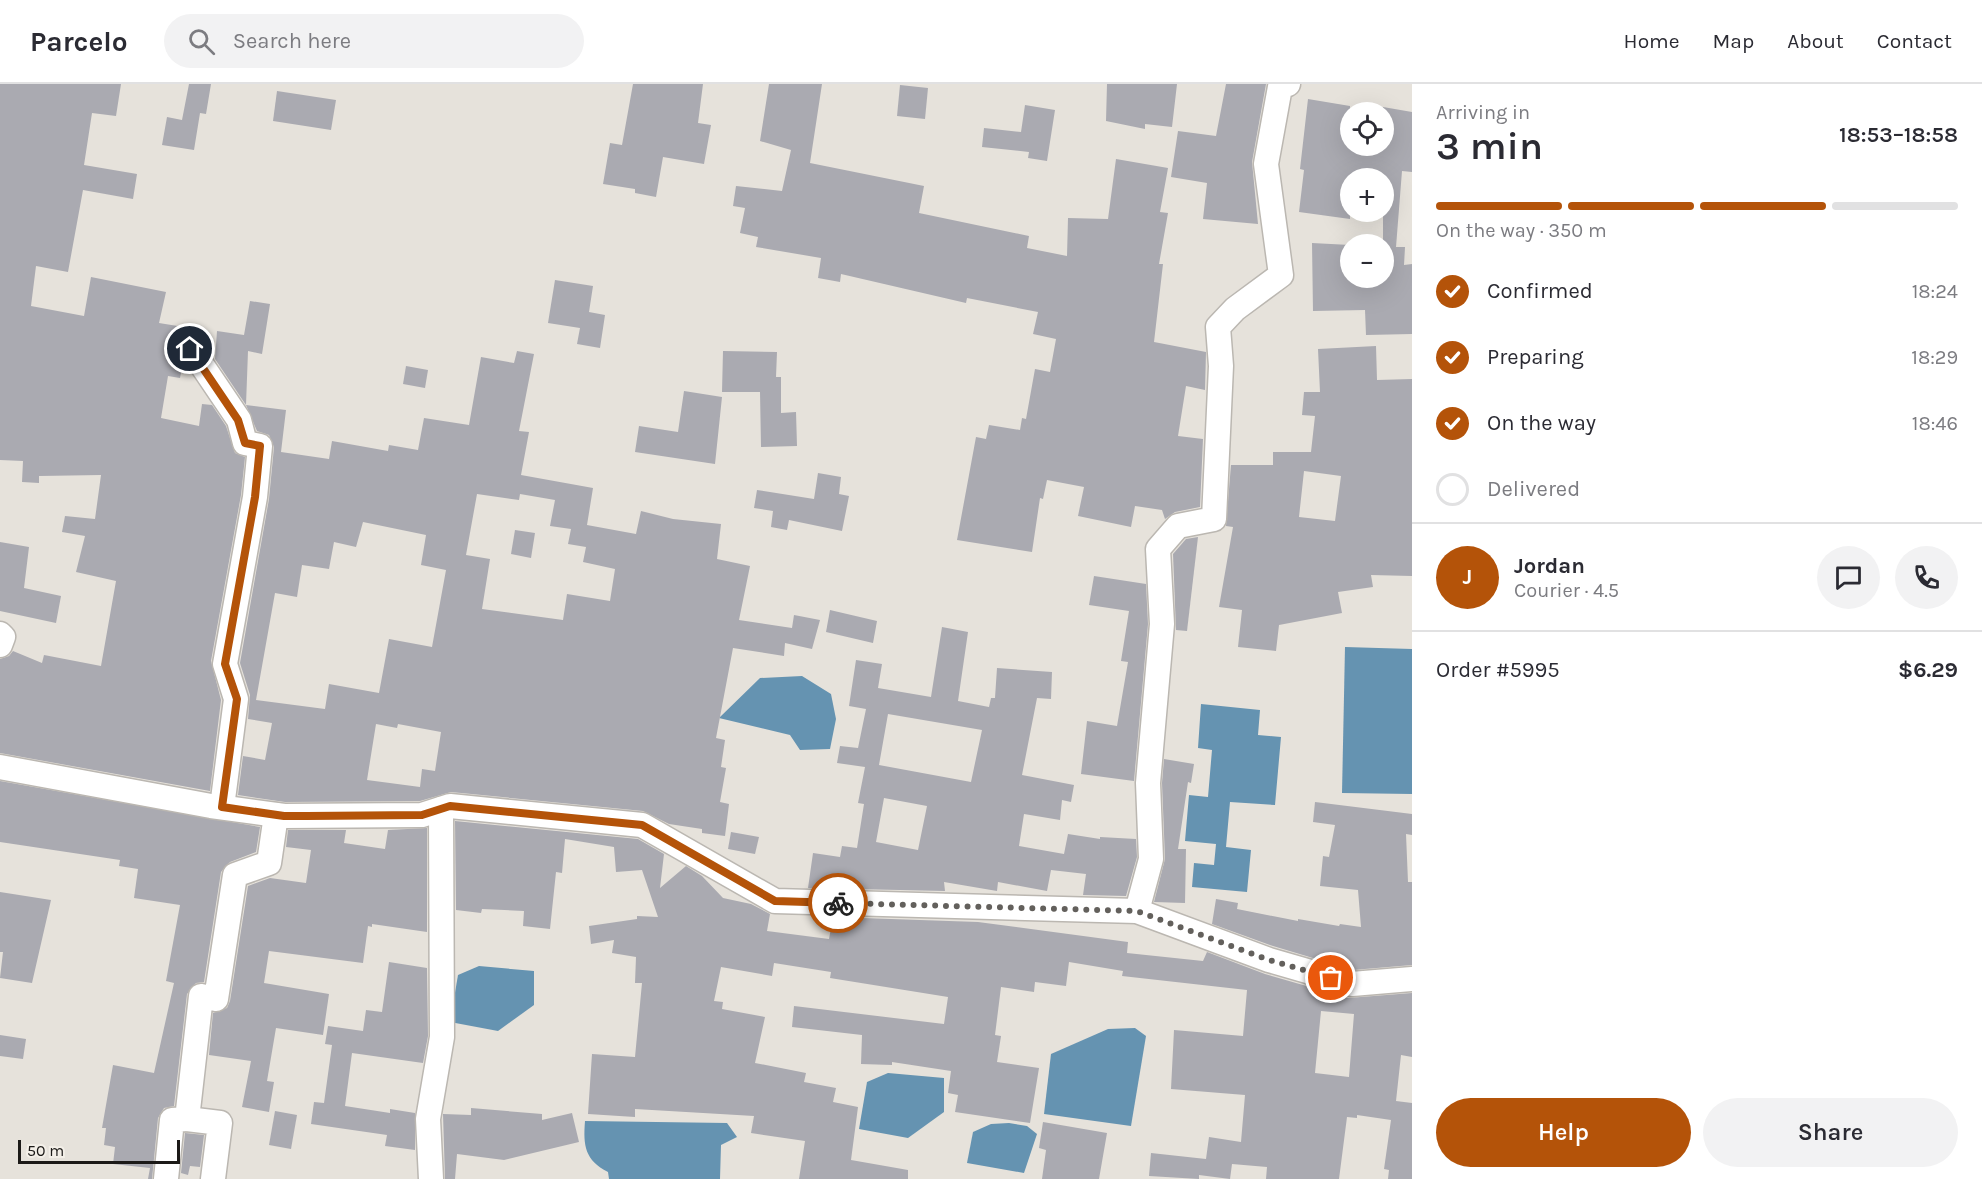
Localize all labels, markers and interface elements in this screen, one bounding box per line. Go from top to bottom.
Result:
search box [164,14,584,68]
text: Parcelo [30,25,128,58]
icon: search [185,25,218,58]
text: Search here [233,28,351,54]
text: Home [1624,29,1680,53]
text: Map [1713,29,1754,53]
text: About [1787,29,1844,53]
text: Contact [1877,29,1952,53]
text: Arriving in [1436,101,1530,124]
map controls [1340,102,1394,288]
button: locate [1340,102,1394,156]
text: 18:53–18:58 [1839,122,1958,148]
text: 3 min [1436,123,1543,169]
button: + [1340,168,1394,222]
text: On the way · 350 m [1436,219,1607,242]
button: − [1340,234,1394,288]
icon: check [1436,275,1469,308]
text: Confirmed [1487,278,1593,304]
text: 18:24 [1912,280,1958,303]
pin [164,323,215,374]
icon: home [173,332,206,365]
icon: check [1436,341,1469,374]
text: Preparing [1487,344,1584,370]
text: 18:29 [1911,346,1958,369]
icon: check [1436,407,1469,440]
text: On the way [1487,410,1596,436]
text: 18:46 [1912,412,1958,435]
text: Delivered [1487,476,1580,502]
button: chat [1817,546,1880,609]
button: phone [1895,546,1958,609]
text: Jordan [1514,553,1585,579]
text: J [1463,564,1472,590]
text: Courier · 4.5 [1514,579,1619,602]
text: Order #5995 [1436,657,1560,683]
text: $6.29 [1898,657,1958,683]
courier [808,873,868,933]
icon: bike [822,887,855,920]
pin [1305,952,1356,1003]
icon: bag [1314,961,1347,994]
button: Help [1436,1098,1691,1167]
button: Share [1703,1098,1958,1167]
scale bar [18,1137,180,1164]
text: 50 m [27,1141,64,1160]

